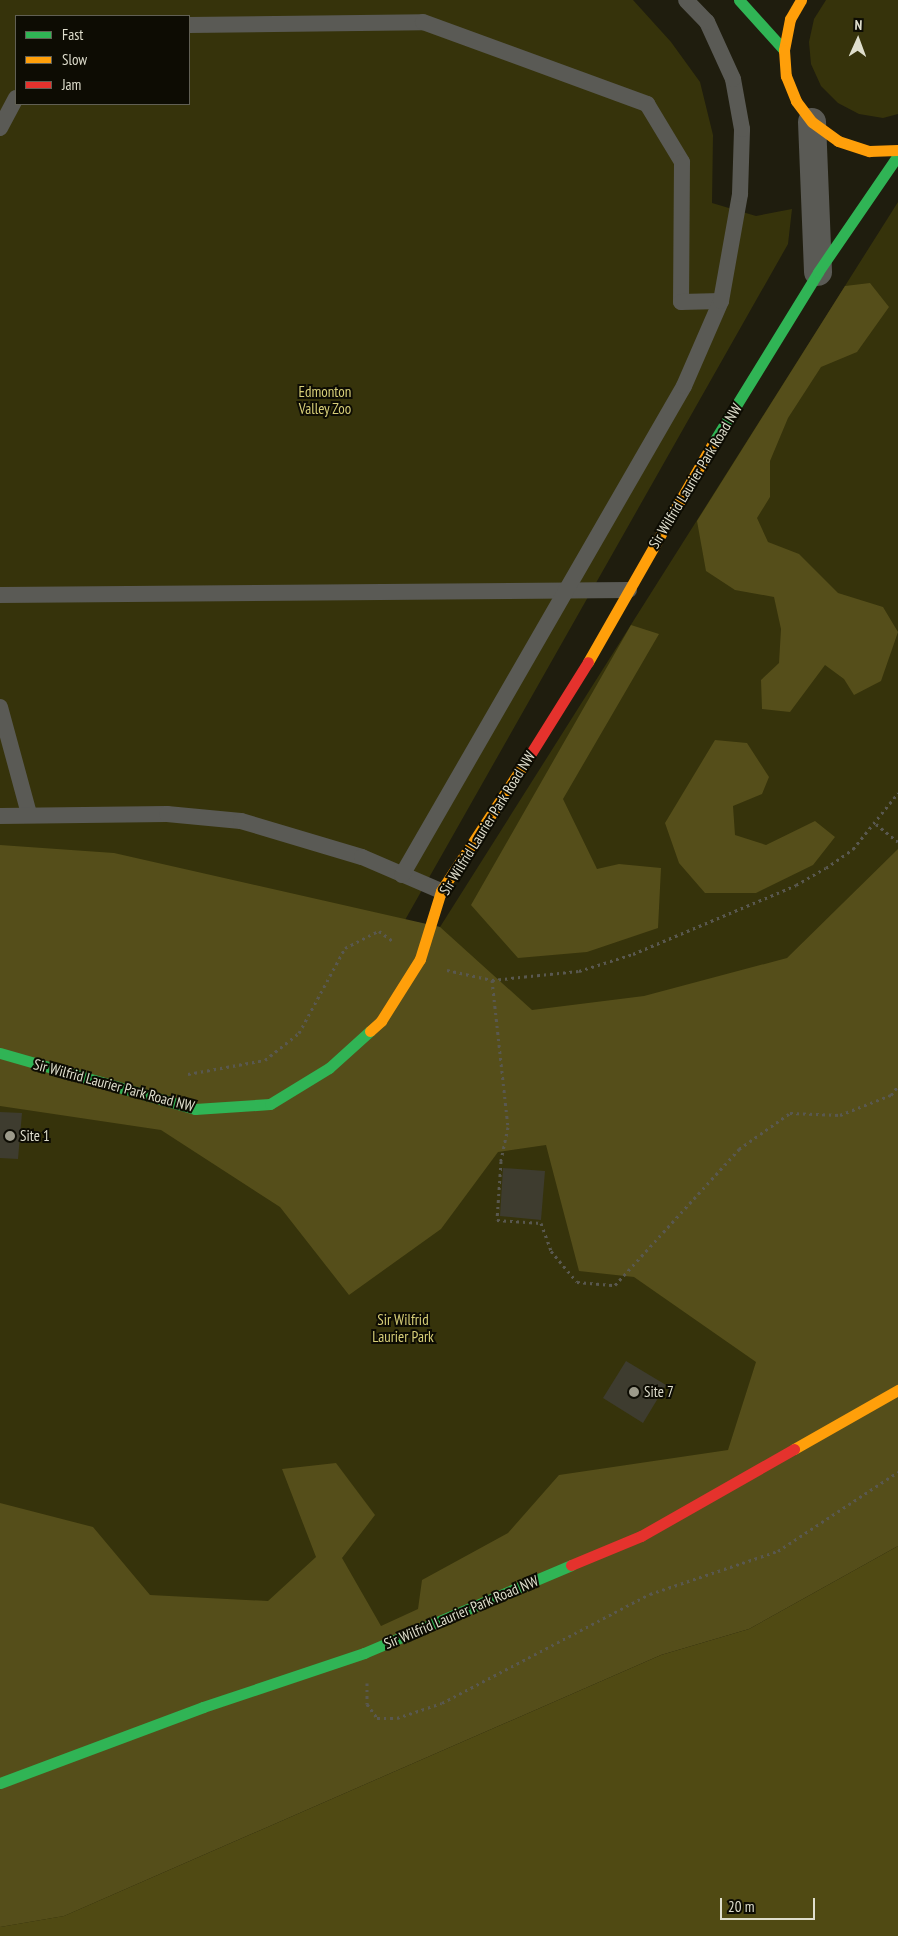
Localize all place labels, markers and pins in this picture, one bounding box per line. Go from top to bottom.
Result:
place label: Site 1 [20,1127,50,1145]
marker: Site 1 [4,1130,16,1142]
place label: Site 7 [644,1383,674,1401]
marker: Site 7 [628,1386,640,1398]

